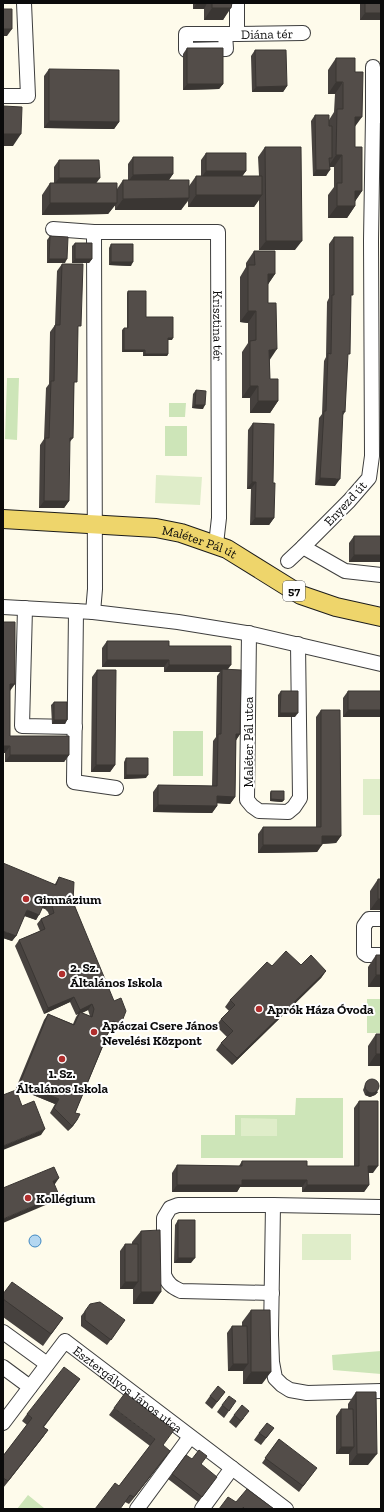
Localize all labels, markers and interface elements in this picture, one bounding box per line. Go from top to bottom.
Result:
street label: Diána tér [241,26,293,42]
street label: Krisztina tér [210,290,225,361]
street label: Enyezd út [321,478,370,529]
street label: Maléter Pál út [161,522,240,562]
road number: 57 [283,581,305,601]
street label: Maléter Pál utca [241,696,256,787]
place label: Gimnázium [34,892,102,907]
marker: Gimnázium [21,894,31,904]
place label: 2. Sz. Általános Iskola [70,960,163,990]
marker: 2. Sz. Általános Iskola [57,969,67,979]
place label: Aprók Háza Óvoda [267,1002,374,1017]
marker: Aprók Háza Óvoda [254,1004,264,1014]
place label: Apáczai Csere János Nevelési Központ [102,1018,218,1048]
marker: Apáczai Csere János Nevelési Központ [89,1027,99,1037]
marker: 1. Sz. Általános Iskola [57,1054,67,1064]
place label: 1. Sz. Általános Iskola [16,1066,109,1096]
place label: Kollégium [36,1191,96,1206]
marker: Kollégium [23,1193,33,1203]
street label: Esztergályos János utca [70,1343,186,1436]

